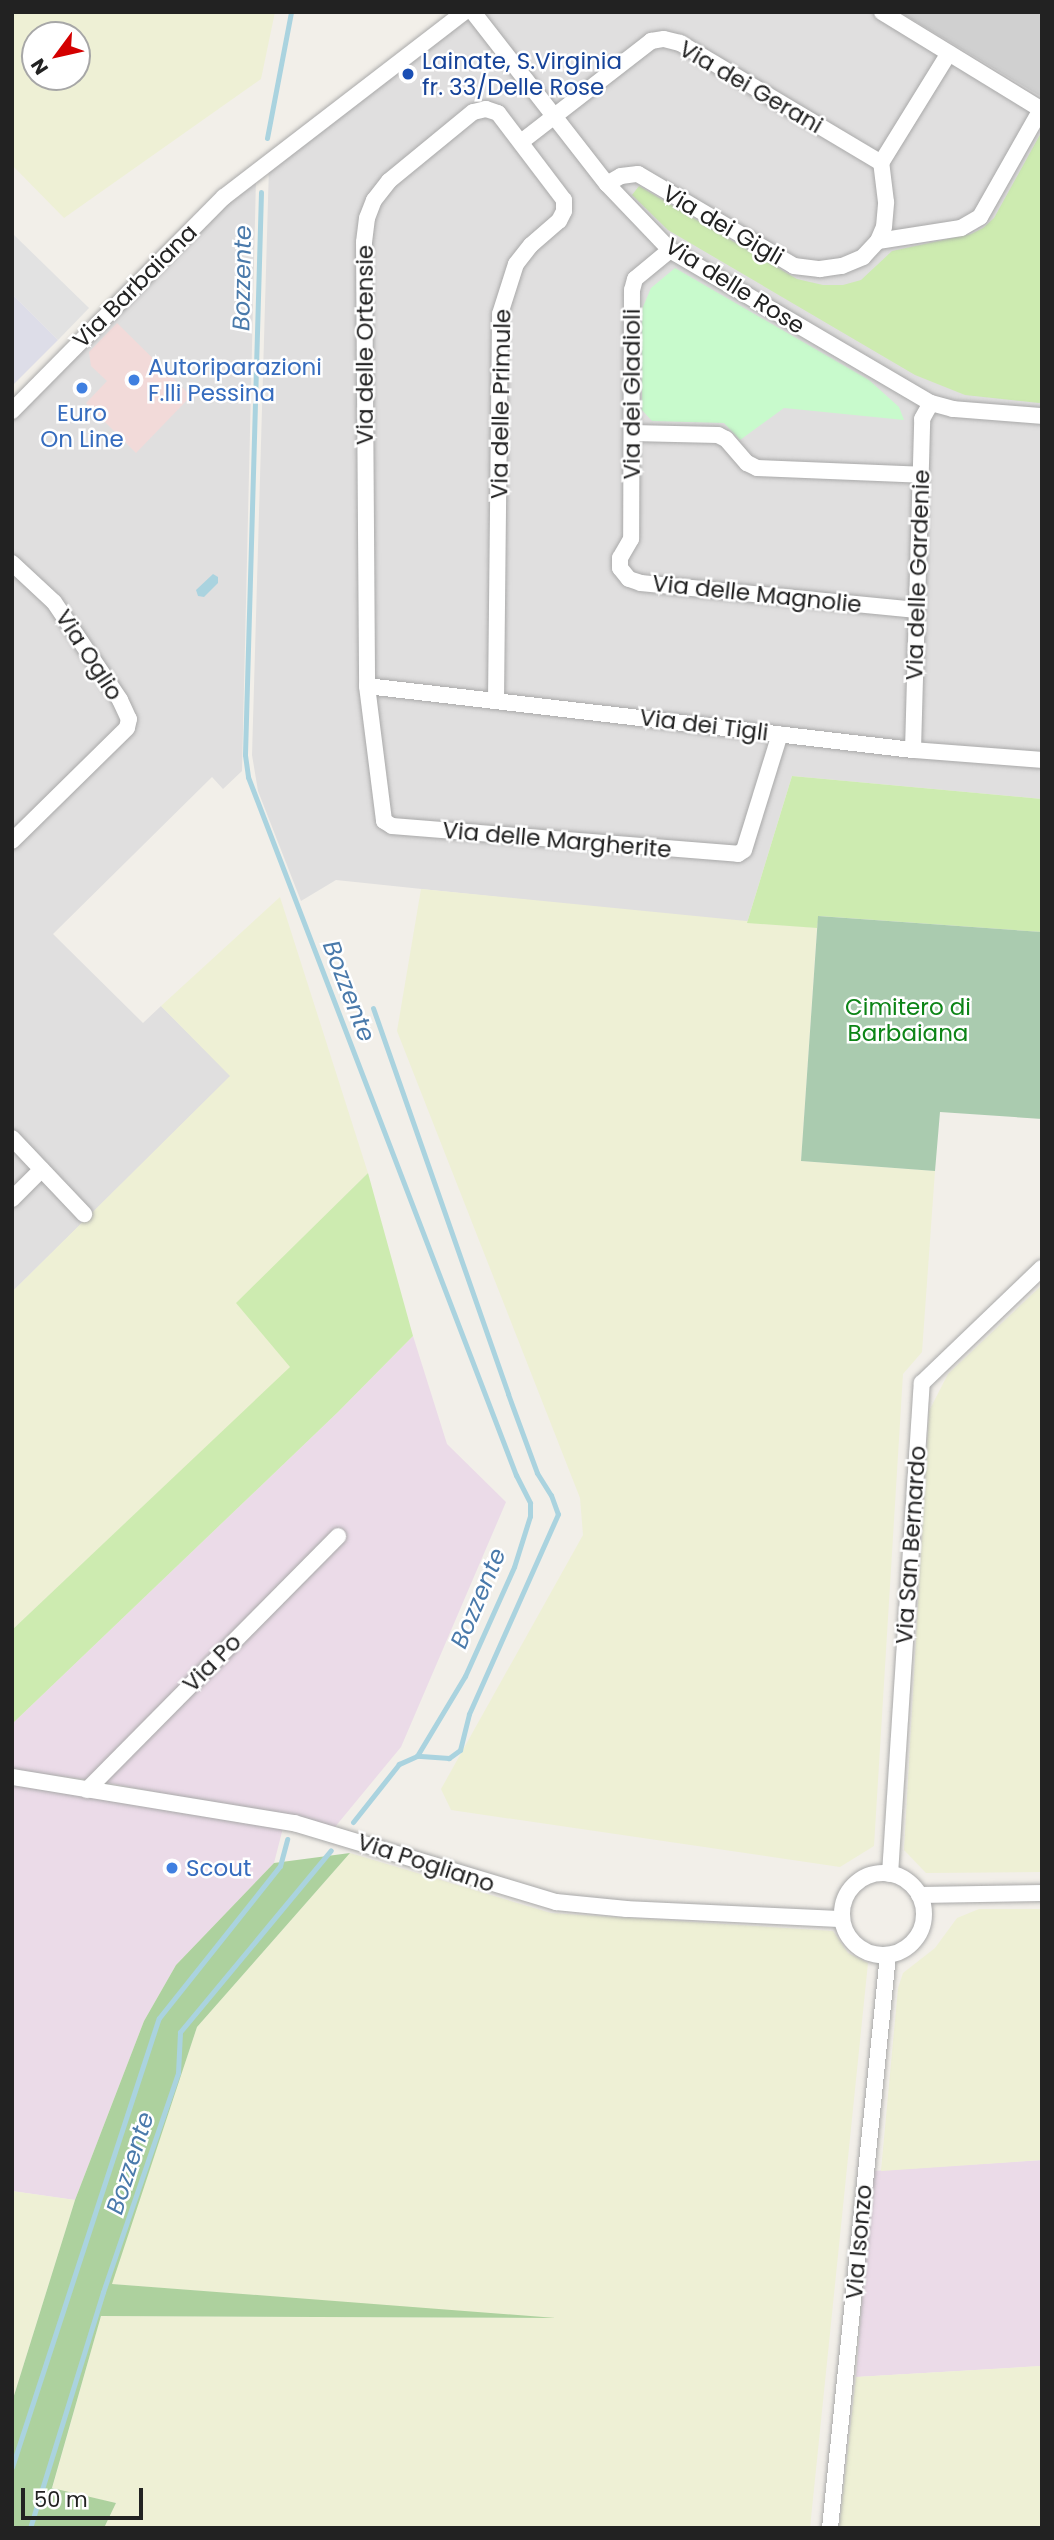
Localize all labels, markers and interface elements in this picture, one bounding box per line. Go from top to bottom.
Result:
north arrow [21,21,91,91]
street label: Via dei Gerani [674,35,828,139]
place label: Lainate, S.Virginia fr. 33/Delle Rose [422,47,622,101]
text: N [24,53,55,80]
marker: Lainate, S.Virginia fr. 33/Delle Rose [400,66,416,82]
street label: Via dei Gigli [658,179,788,271]
street label: Via Barbaiana [67,218,203,354]
water label: Bozzente [227,225,257,331]
street label: Via delle Rose [660,232,810,340]
street label: Via delle Ortensie [351,245,379,445]
street label: Via delle Primule [486,309,516,499]
street label: Via dei Gladioli [618,309,646,479]
place label: Autoriparazioni F.lli Pessina [148,353,322,407]
marker: Autoriparazioni F.lli Pessina [126,372,142,388]
marker: Euro On Line [74,380,90,396]
place label: Euro On Line [40,399,124,453]
street label: Via delle Gardenie [901,469,935,681]
street label: Via delle Magnolie [651,569,863,619]
street label: Via Oglio [49,604,129,706]
street label: Via dei Tigli [638,703,770,747]
street label: Via delle Margherite [441,816,673,864]
water label: Bozzente [317,936,381,1046]
park label: Cimitero di Barbaiana [845,993,971,1047]
street label: Via San Bernardo [890,1445,932,1645]
water label: Bozzente [444,1544,512,1652]
street label: Via Po [177,1628,247,1698]
street label: Via Pogliano [354,1828,498,1898]
place label: Scout [186,1854,251,1882]
marker: Scout [164,1860,180,1876]
water label: Bozzente [100,2108,160,2218]
street label: Via Isonzo [840,2183,878,2301]
scale bar [24,2474,147,2518]
text: 50 m [34,2485,88,2514]

